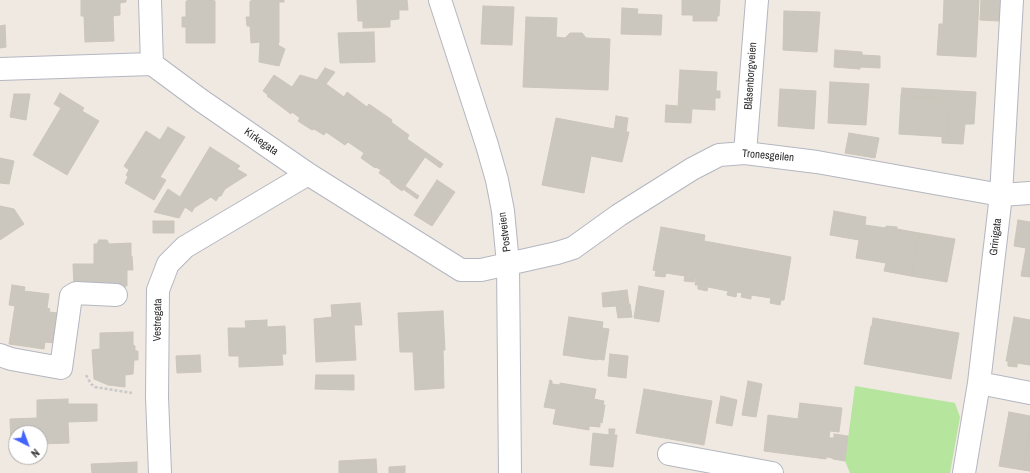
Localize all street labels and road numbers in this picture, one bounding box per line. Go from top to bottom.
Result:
street label: Blåsenborgveien [742,42,760,110]
street label: Kirkegata [241,126,281,158]
street label: Tronesgeilen [741,147,795,165]
street label: Postveien [496,211,514,253]
street label: Grinigata [987,218,1005,256]
street label: Vestregata [151,298,165,342]

